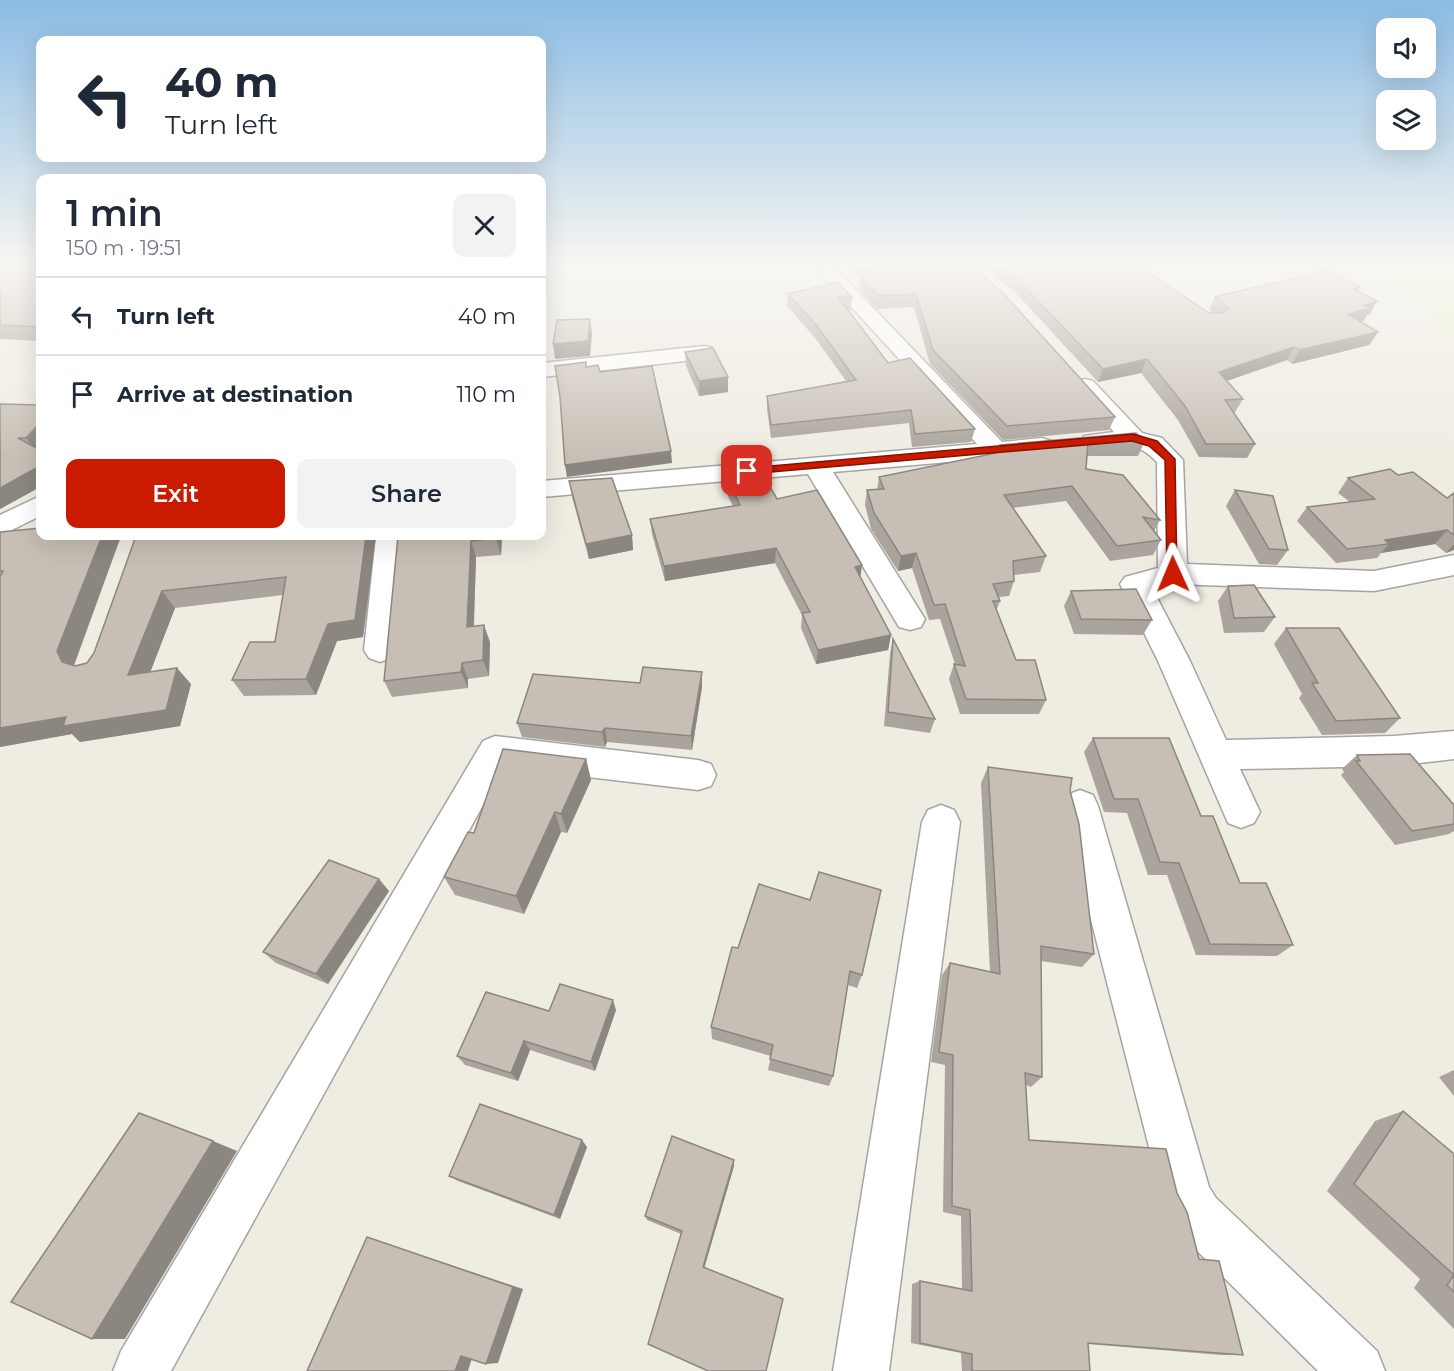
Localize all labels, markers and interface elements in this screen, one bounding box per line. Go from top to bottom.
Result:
map controls [1376,18,1436,150]
button: sound [1376,18,1436,78]
text: 40 m [165,56,278,108]
icon: left [66,60,144,138]
button: layers [1376,90,1436,150]
text: Turn left [165,108,278,141]
text: 1 min [66,191,163,235]
button: close [453,194,516,257]
text: 150 m · 19:51 [66,236,182,260]
icon: left [66,300,99,333]
text: Turn left [117,303,215,330]
text: 40 m [458,303,516,330]
icon: arrive [66,378,99,411]
text: Arrive at destination [117,381,353,408]
text: 110 m [456,381,516,408]
pin [721,445,772,496]
icon: arrive [730,454,763,487]
button: Exit [66,459,285,528]
button: Share [297,459,516,528]
position arrow [1141,542,1205,606]

